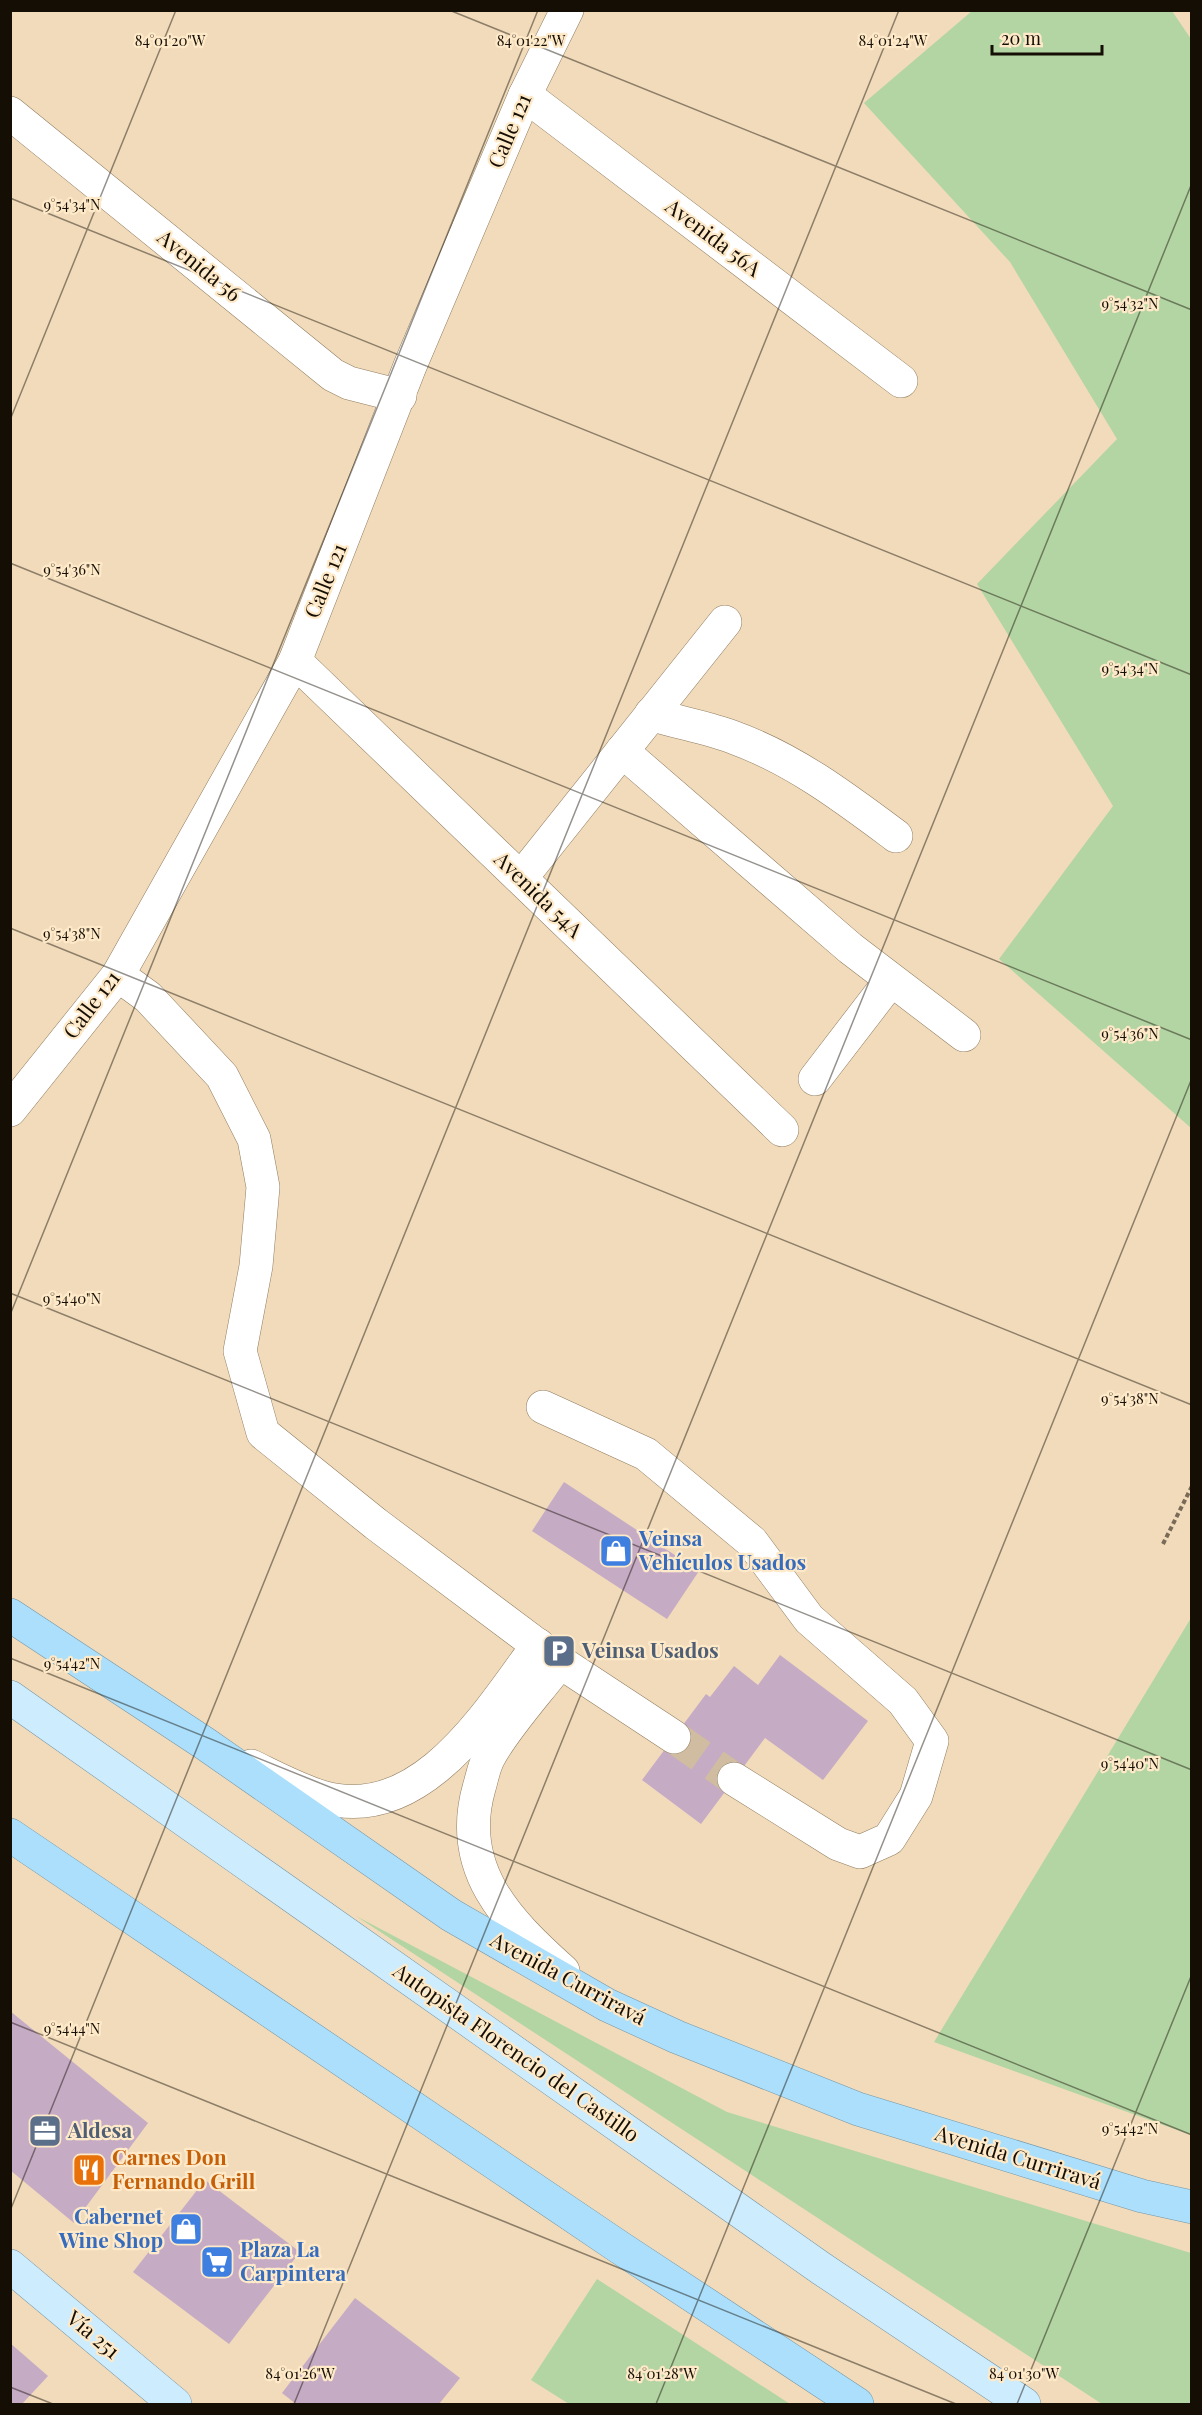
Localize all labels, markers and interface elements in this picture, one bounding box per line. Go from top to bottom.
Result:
scale bar [992,18,1102,56]
text: 20 m [1001,26,1041,50]
text: 84°01'20"W [135,30,206,50]
text: 84°01'22"W [497,30,566,50]
text: 84°01'24"W [859,30,928,50]
street label: Calle 121 [480,89,536,172]
street label: Avenida 56A [660,191,768,282]
text: 9°54'34"N [43,194,101,214]
street label: Avenida 56 [152,222,248,307]
text: 9°54'32"N [1101,293,1159,313]
street label: Calle 121 [297,539,352,622]
text: 9°54'36"N [43,559,101,579]
text: 9°54'34"N [1101,658,1159,678]
street label: Avenida 54A [488,844,590,943]
text: 9°54'38"N [43,923,101,943]
street label: Calle 121 [56,964,125,1043]
text: 9°54'36"N [1101,1023,1159,1043]
text: 9°54'40"N [43,1288,102,1308]
text: 9°54'38"N [1101,1388,1159,1408]
place label: Veinsa Vehículos Usados [638,1523,806,1575]
shop icon: Veinsa Vehículos Usados [598,1533,634,1569]
parking icon: Veinsa Usados [541,1633,577,1669]
place label: Veinsa Usados [581,1635,719,1663]
text: 9°54'42"N [44,1653,101,1673]
text: 9°54'40"N [1101,1753,1160,1773]
street label: Avenida Curriravá [486,1924,652,2030]
street label: Autopista Florencio del Castillo [388,1955,646,2147]
text: 9°54'44"N [44,2018,101,2038]
office icon: Aldesa [27,2113,63,2149]
place label: Aldesa [67,2115,132,2143]
street label: Avenida Curriravá [931,2117,1105,2195]
text: 9°54'42"N [1102,2118,1159,2138]
place label: Carnes Don Fernando Grill [112,2142,256,2194]
restaurant icon: Carnes Don Fernando Grill [71,2152,107,2188]
place label: Cabernet Wine Shop [58,2201,164,2253]
shop icon: Cabernet Wine Shop [168,2211,204,2247]
place label: Plaza La Carpintera [240,2234,346,2286]
supermarket icon: Plaza La Carpintera [199,2244,235,2280]
street label: Vía 251 [61,2302,127,2364]
text: 84°01'26"W [265,2363,335,2383]
text: 84°01'28"W [627,2363,697,2383]
text: 84°01'30"W [989,2363,1059,2383]

